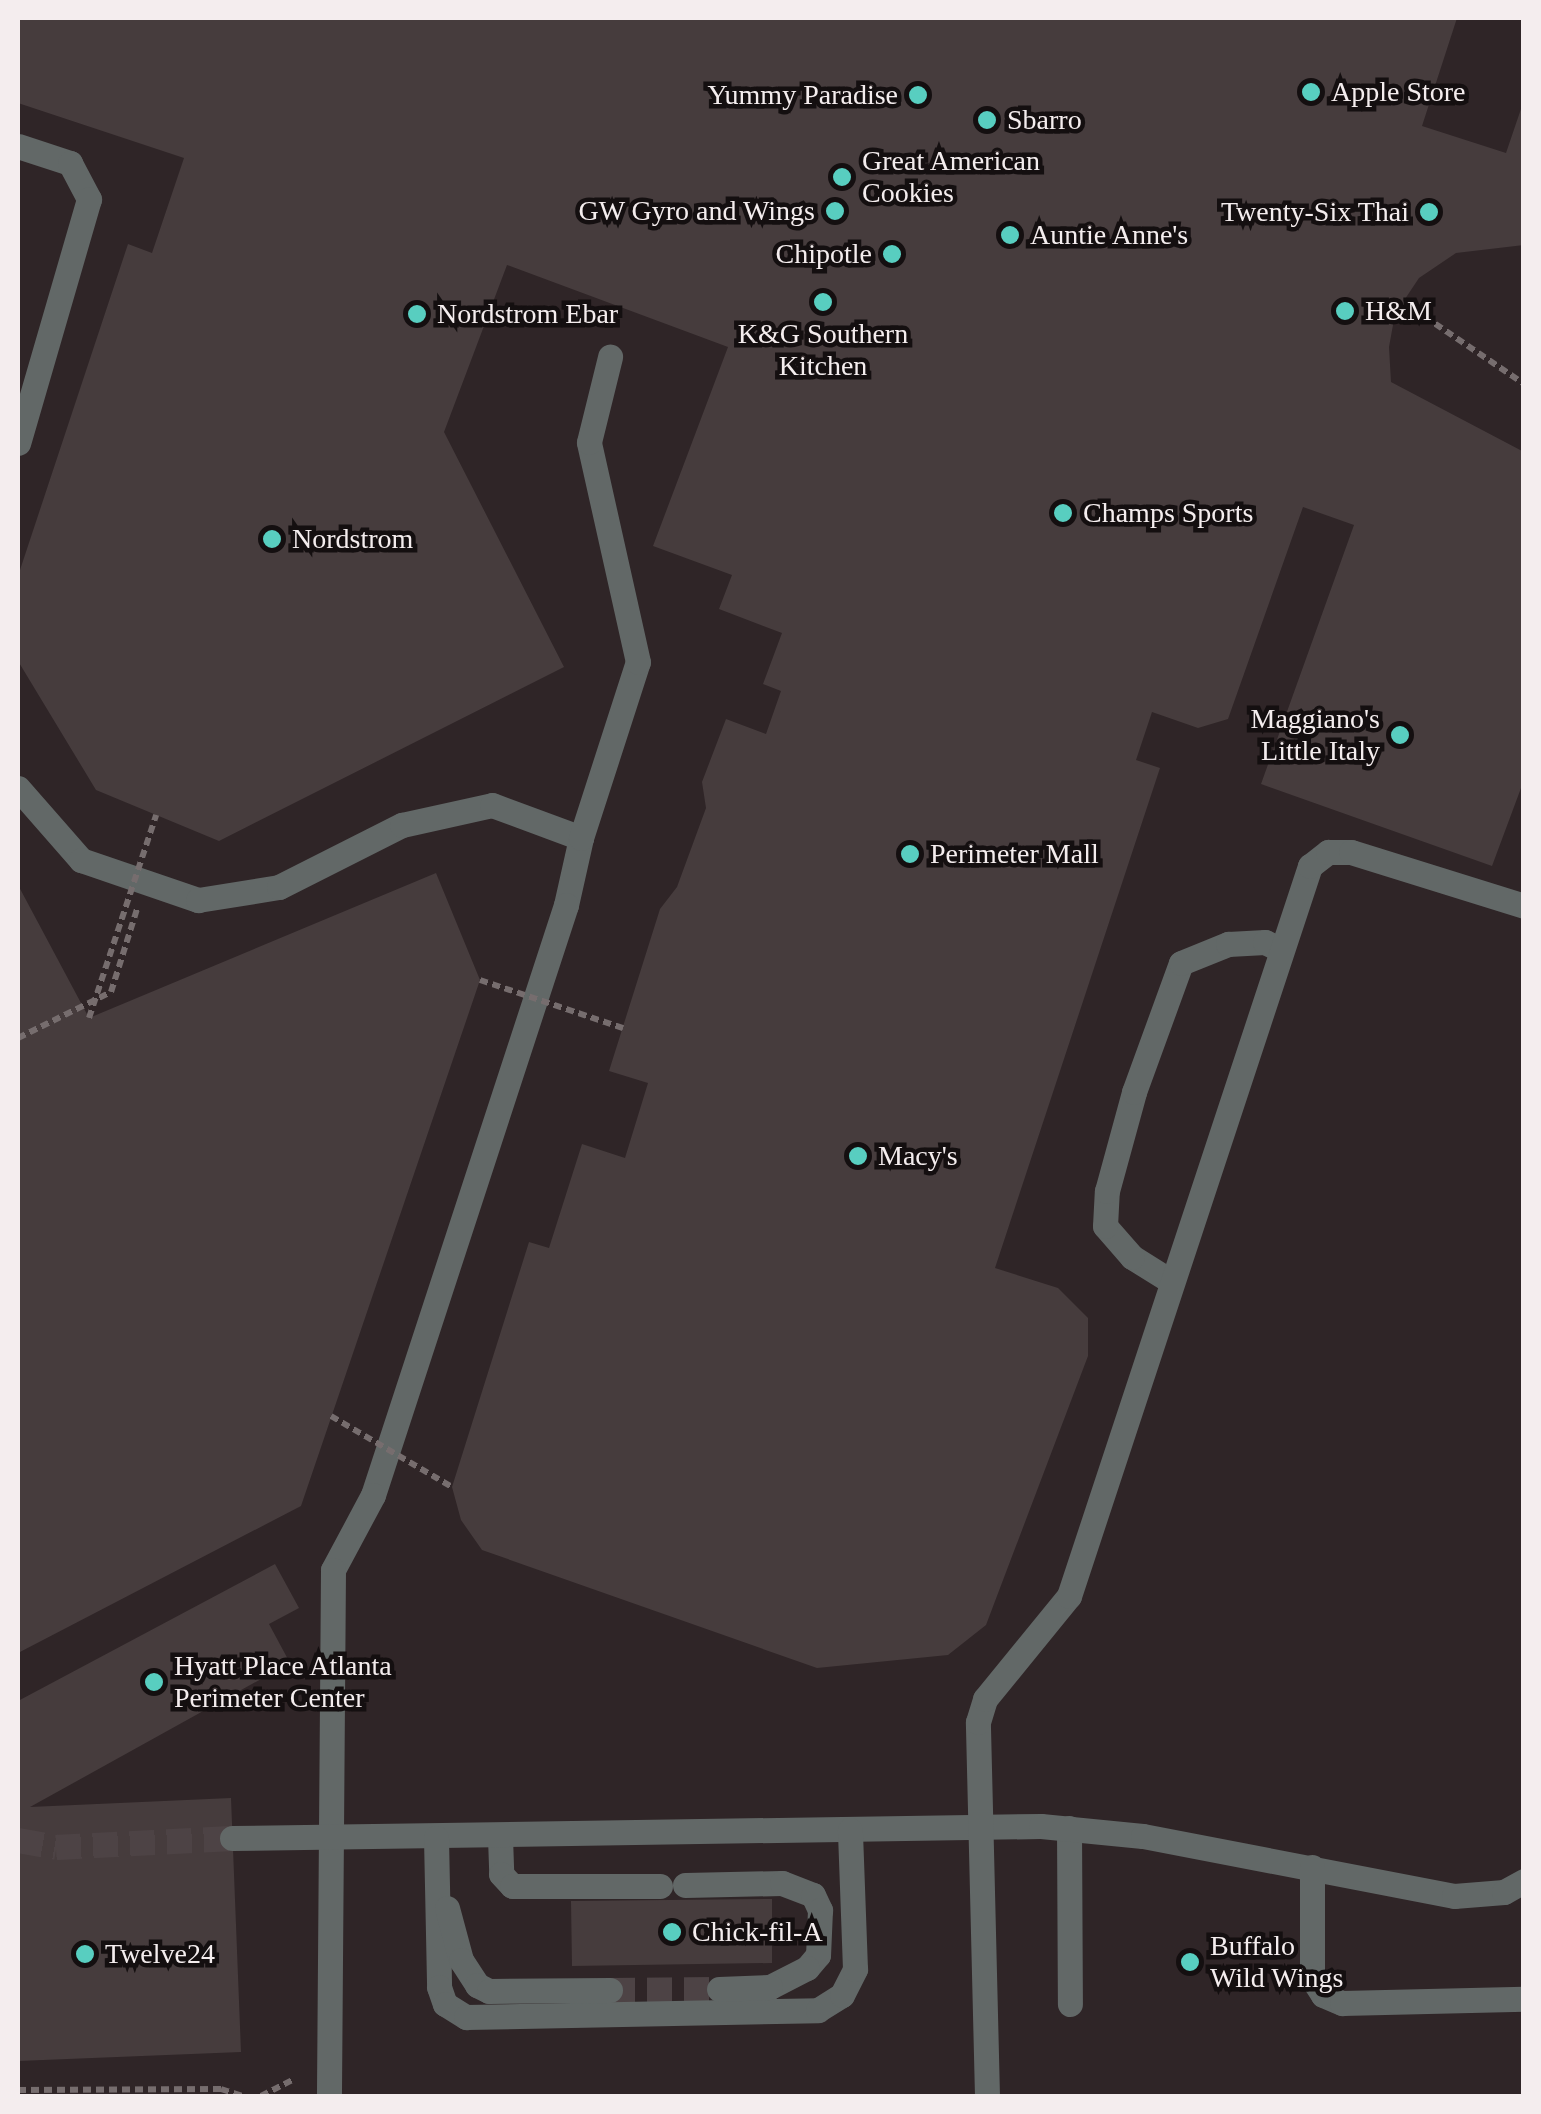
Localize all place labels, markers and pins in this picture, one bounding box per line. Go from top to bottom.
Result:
place label: Apple Store [1331,75,1466,109]
place label: Yummy Paradise [707,78,898,112]
marker: Apple Store [1300,81,1322,103]
marker: Yummy Paradise [907,84,929,106]
place label: Sbarro [1007,103,1082,137]
marker: Sbarro [976,109,998,131]
place label: Great American Cookies [862,144,1042,210]
marker: Great American Cookies [831,166,853,188]
place label: GW Gyro and Wings [577,194,815,228]
place label: Twenty-Six Thai [1220,195,1409,229]
marker: GW Gyro and Wings [824,200,846,222]
marker: Twenty-Six Thai [1418,201,1440,223]
place label: Auntie Anne's [1030,218,1190,252]
marker: Auntie Anne's [999,224,1021,246]
place label: Chipotle [776,237,872,271]
marker: Chipotle [881,243,903,265]
marker: K&G Southern Kitchen [812,291,834,313]
place label: H&M [1365,294,1432,328]
place label: Nordstrom Ebar [437,297,618,331]
marker: H&M [1334,300,1356,322]
marker: Nordstrom Ebar [406,303,428,325]
place label: K&G Southern Kitchen [738,317,908,383]
place label: Champs Sports [1083,496,1253,530]
marker: Champs Sports [1052,502,1074,524]
place label: Nordstrom [292,522,413,556]
marker: Nordstrom [261,528,283,550]
place label: Maggiano's Little Italy [1251,702,1380,768]
marker: Maggiano's Little Italy [1389,724,1411,746]
place label: Perimeter Mall [930,837,1099,871]
marker: Perimeter Mall [899,843,921,865]
place label: Macy's [878,1139,958,1173]
marker: Macy's [847,1145,869,1167]
place label: Hyatt Place Atlanta Perimeter Center [174,1649,393,1715]
marker: Hyatt Place Atlanta Perimeter Center [143,1671,165,1693]
place label: Chick-fil-A [692,1915,823,1949]
marker: Chick-fil-A [661,1921,683,1943]
place label: Buffalo Wild Wings [1210,1929,1344,1995]
place label: Twelve24 [105,1937,215,1971]
marker: Twelve24 [74,1943,96,1965]
marker: Buffalo Wild Wings [1179,1951,1201,1973]

